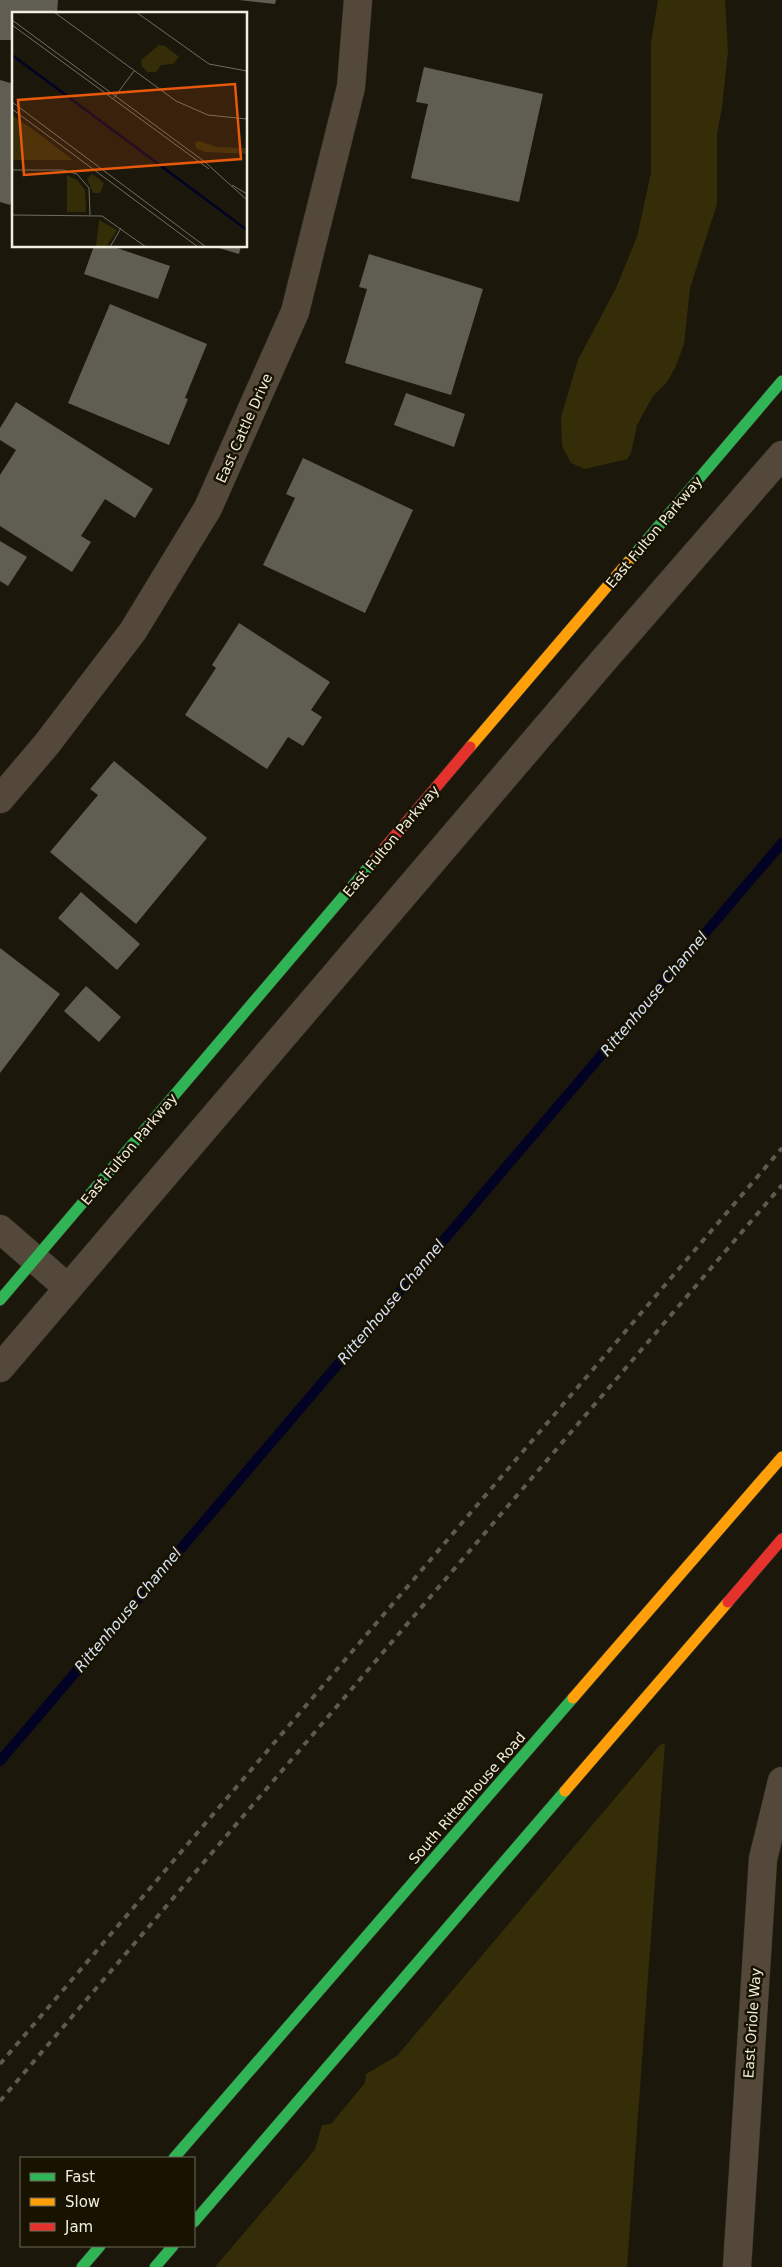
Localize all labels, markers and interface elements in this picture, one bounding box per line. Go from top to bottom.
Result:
inset map [12,12,248,248]
street label: East Cattle Drive [213,371,275,485]
street label: East Fulton Parkway [603,473,705,591]
street label: East Fulton Parkway [340,782,442,900]
water label: Rittenhouse Channel [597,928,712,1060]
street label: East Fulton Parkway [78,1090,180,1208]
water label: Rittenhouse Channel [334,1236,449,1368]
water label: Rittenhouse Channel [71,1544,186,1676]
street label: South Rittenhouse Road [406,1729,528,1867]
street label: East Oriole Way [740,1967,764,2079]
legend [20,2157,195,2247]
text: Fast [65,2168,95,2186]
text: Slow [65,2193,100,2211]
text: Jam [64,2218,93,2236]

